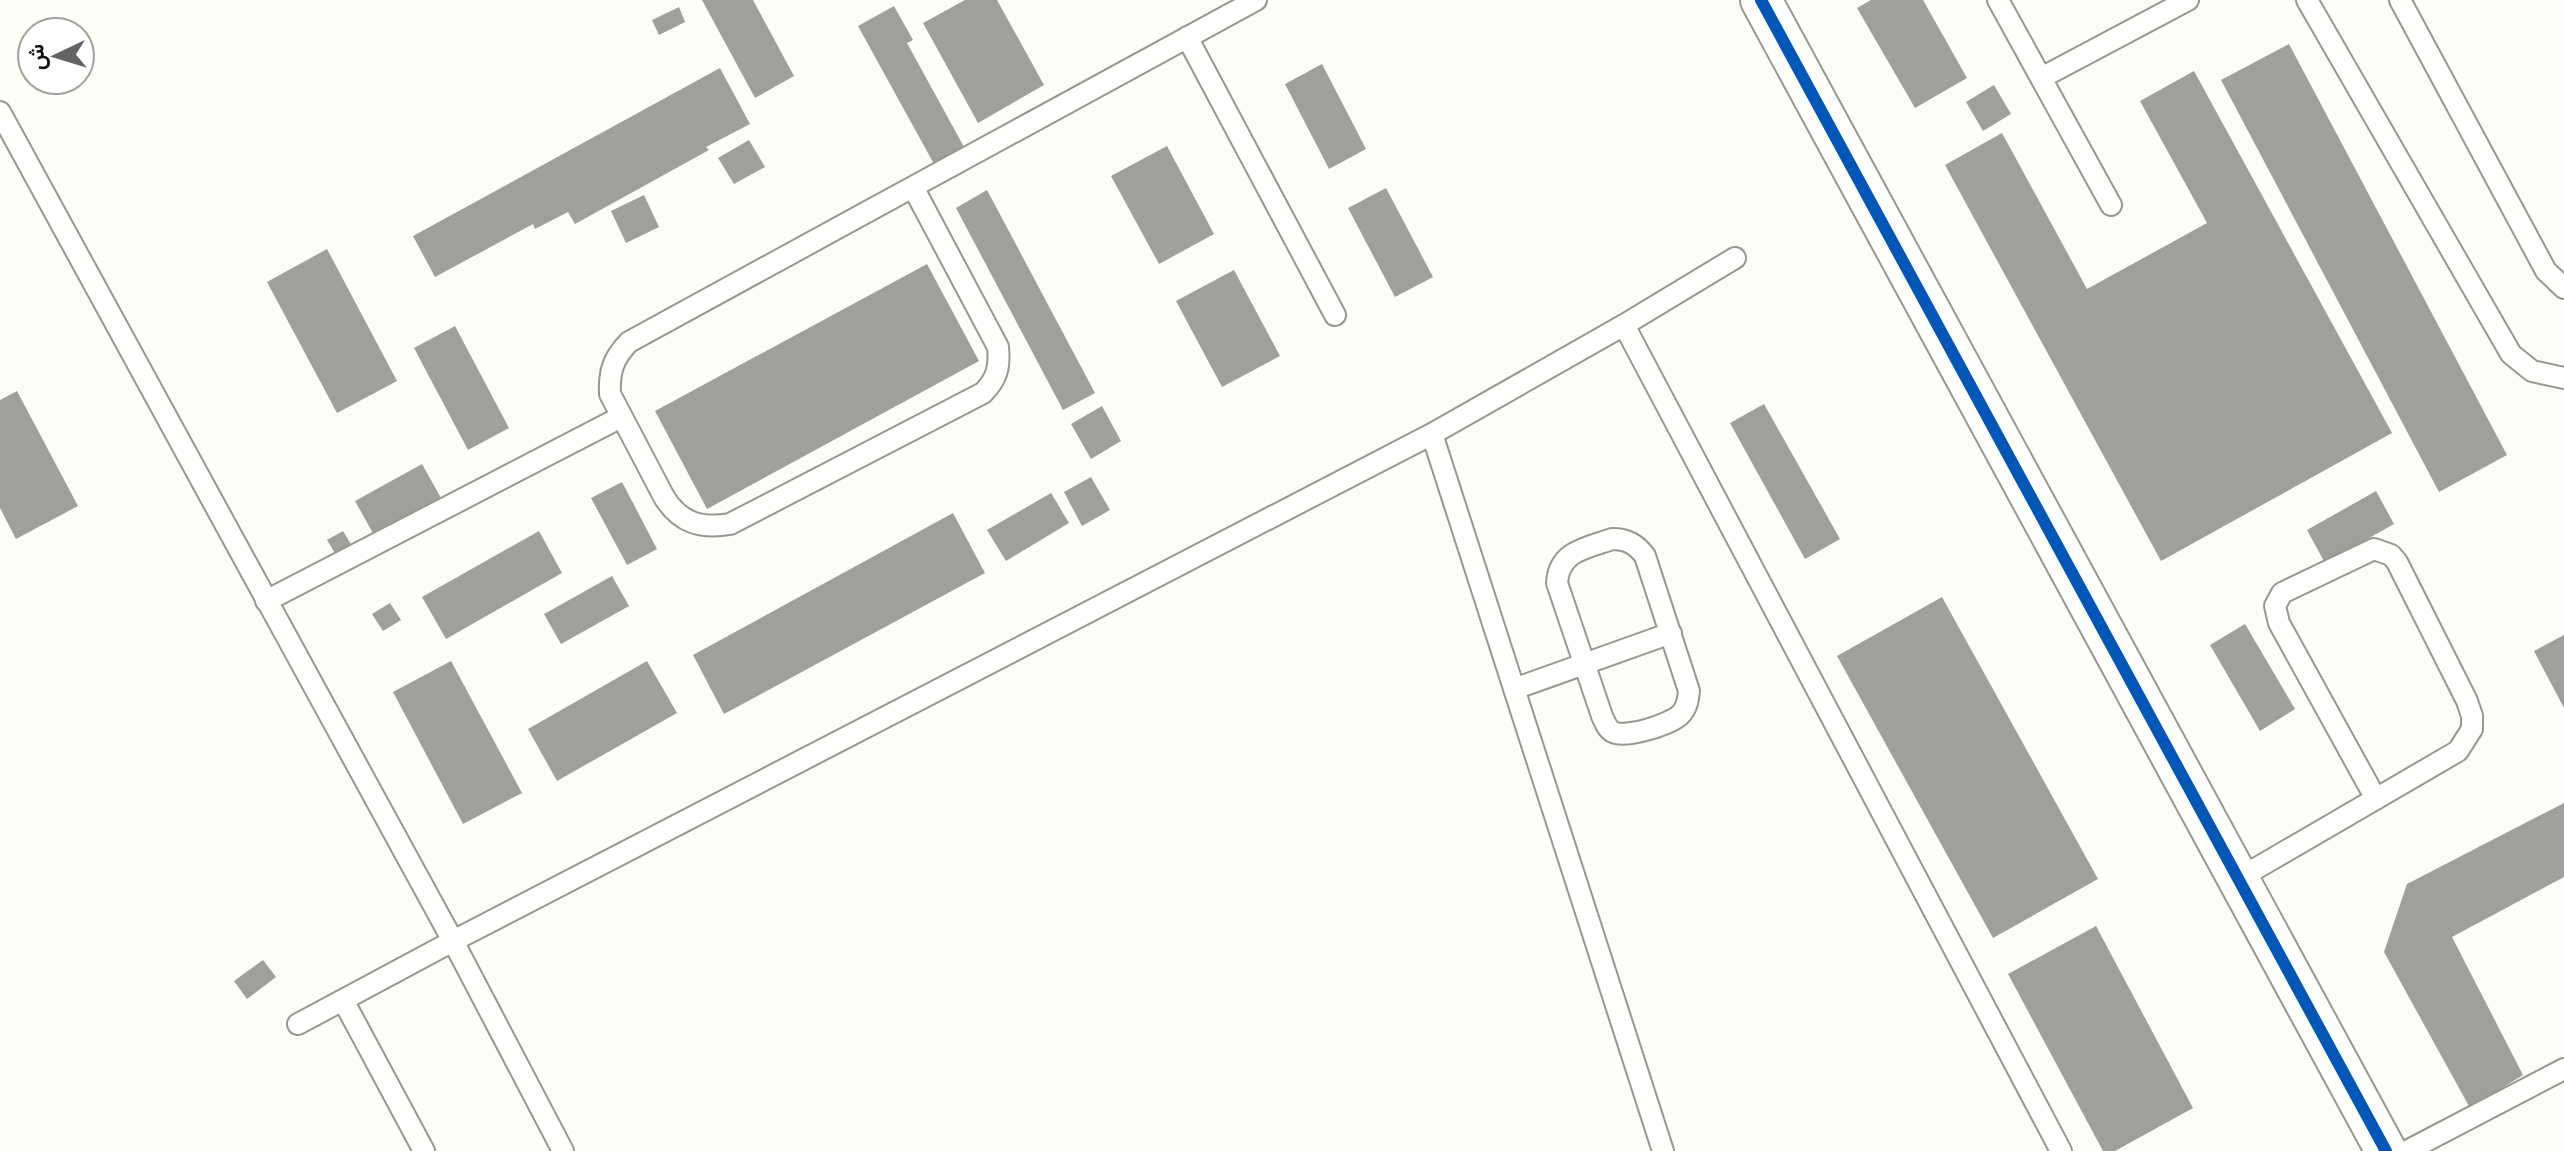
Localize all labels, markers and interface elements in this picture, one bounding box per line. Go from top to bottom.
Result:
north arrow [16,16,96,96]
text: ش [20,43,51,72]

